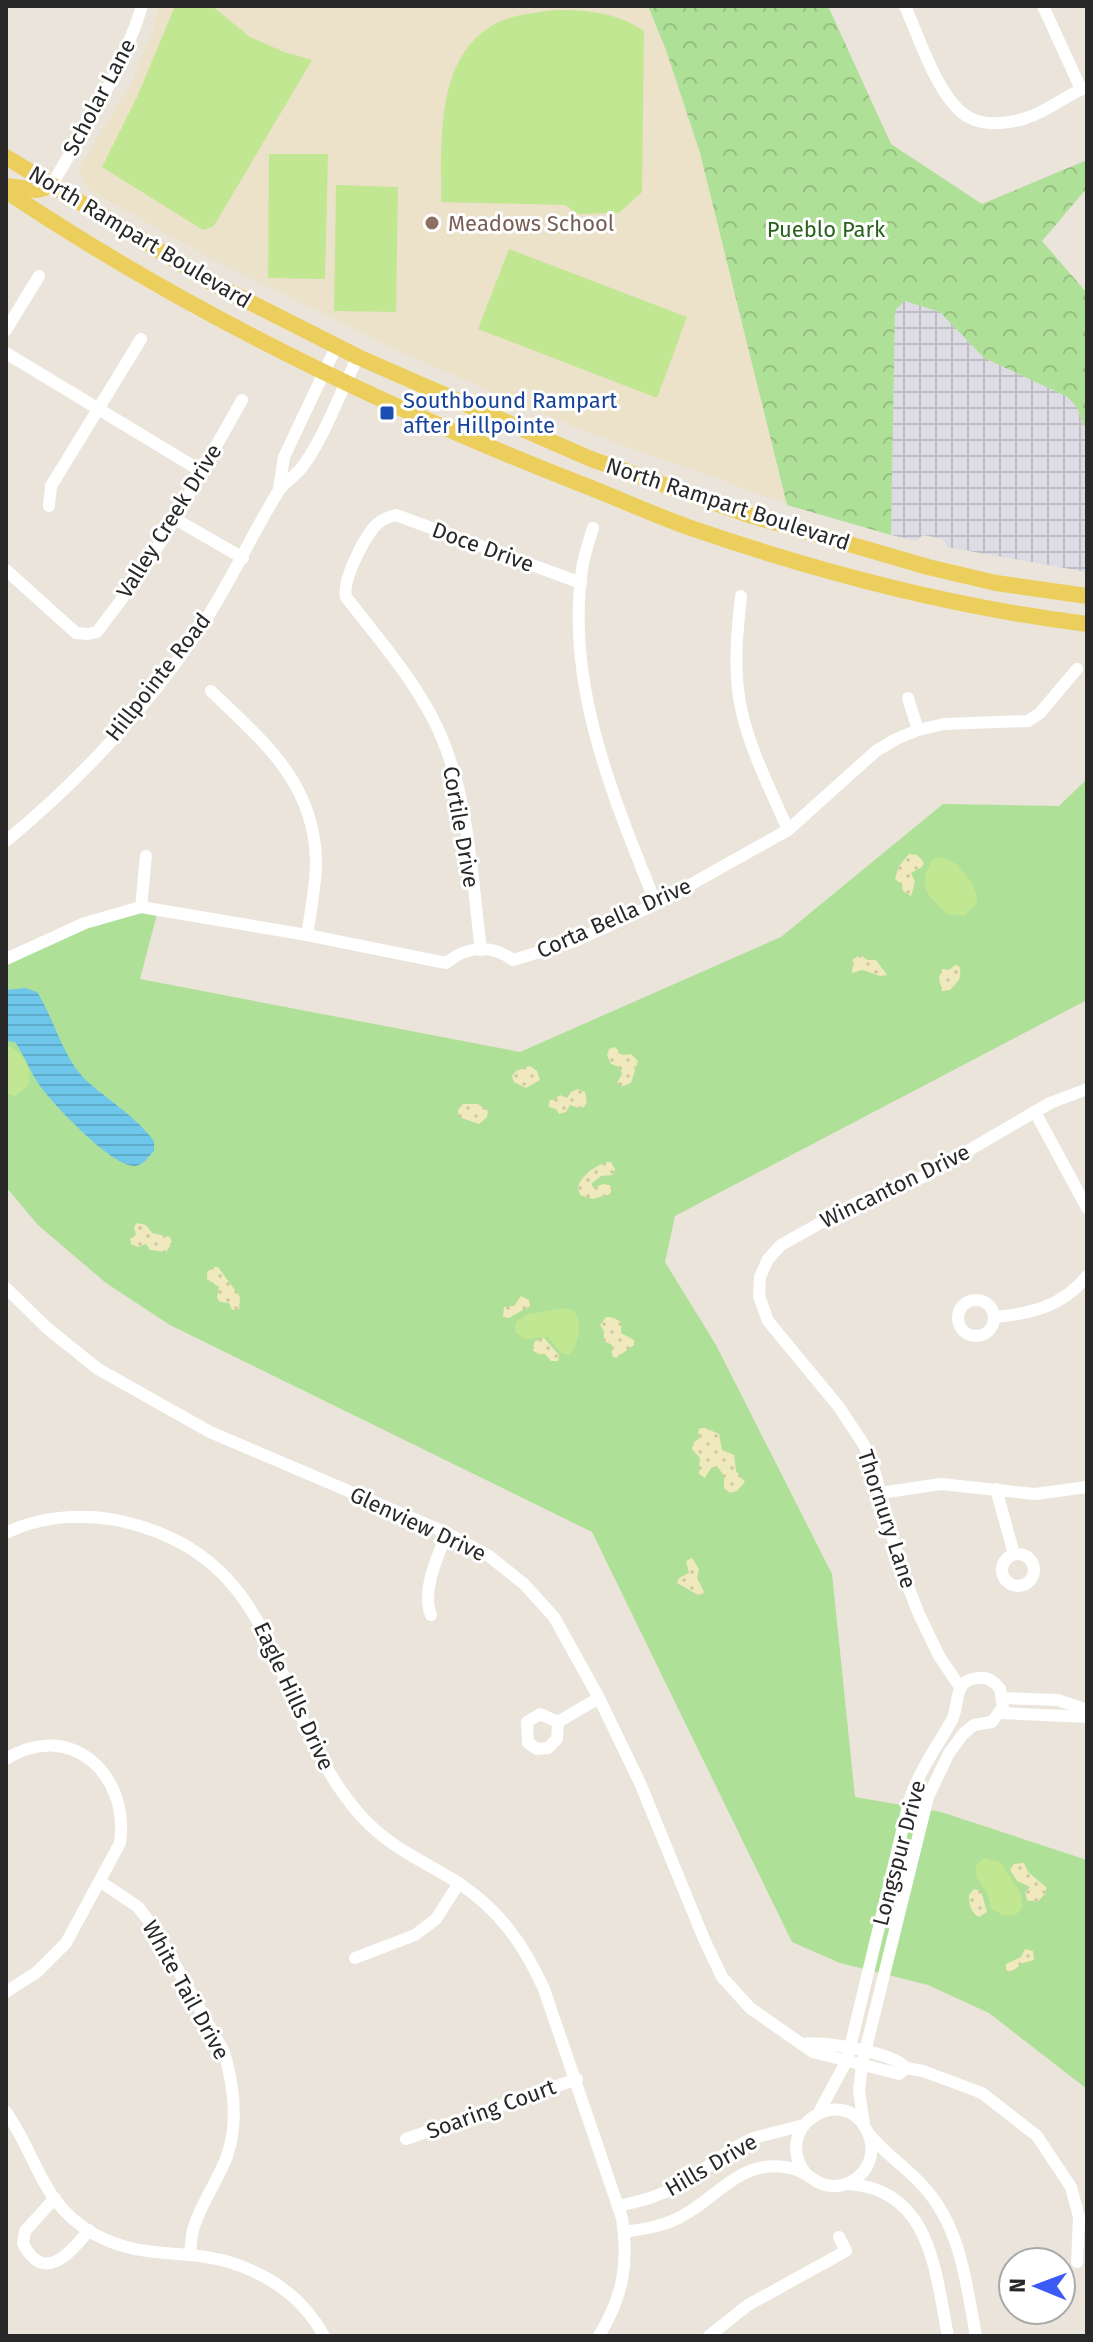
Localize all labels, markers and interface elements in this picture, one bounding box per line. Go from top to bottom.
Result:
street label: Scholar Lane [57,34,141,160]
street label: North Rampart Boulevard [24,160,256,314]
place label: Meadows School [448,210,614,237]
marker: Meadows School [423,214,441,232]
park label: Pueblo Park [767,216,886,243]
place label: Southbound Rampart after Hillpointe [403,387,617,439]
marker: Southbound Rampart after Hillpointe [378,404,396,422]
street label: Valley Creek Drive [111,439,227,603]
street label: North Rampart Boulevard [603,452,853,556]
street label: Doce Drive [428,516,538,578]
street label: Hillpointe Road [100,608,216,746]
street label: Cortile Drive [437,764,485,890]
street label: Corta Bella Drive [533,872,695,964]
street label: Wincanton Drive [816,1138,974,1234]
street label: Thornury Lane [852,1446,922,1592]
street label: Glenview Drive [346,1481,490,1567]
street label: Eagle Hills Drive [248,1618,340,1774]
street label: Longspur Drive [867,1777,931,1929]
street label: White Tail Drive [137,1916,235,2064]
street label: Soaring Court [423,2073,559,2145]
street label: Hills Drive [660,2128,762,2202]
north arrow [997,2246,1077,2326]
text: N [1004,2278,1031,2293]

